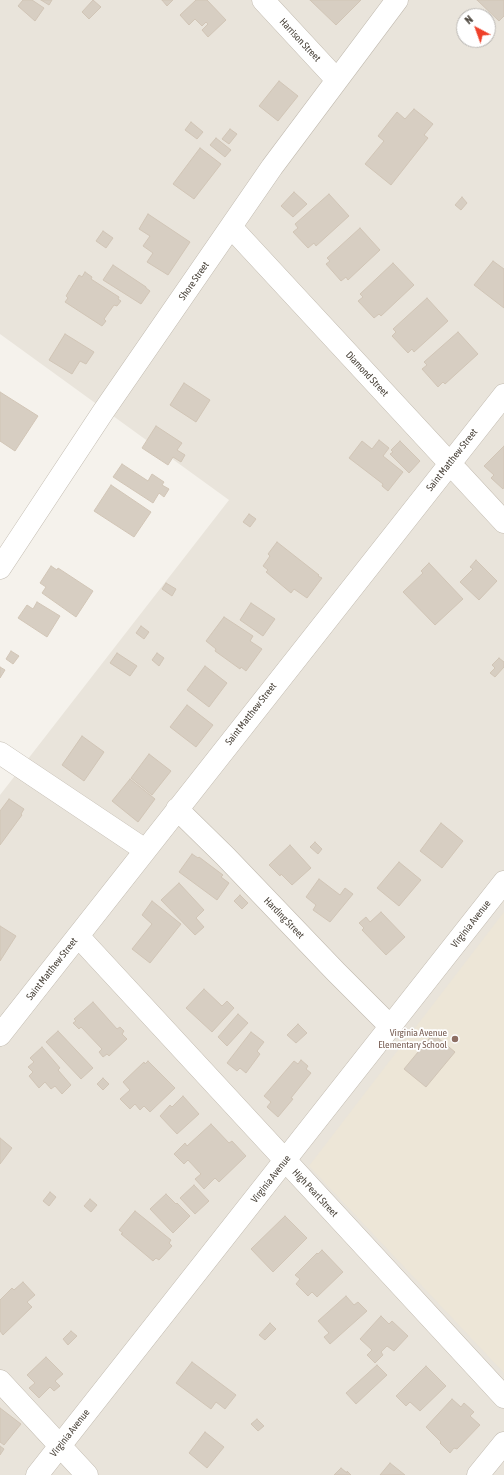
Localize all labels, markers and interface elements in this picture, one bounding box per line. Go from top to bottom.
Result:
north arrow [456,8,496,48]
text: N [462,13,475,26]
street label: Harrison Street [277,16,323,64]
street label: Shore Street [176,259,212,303]
street label: Diamond Street [343,349,391,399]
street label: Saint Matthew Street [424,426,480,494]
street label: Saint Matthew Street [223,680,279,748]
street label: Harding Street [261,895,307,941]
street label: Virginia Avenue [449,898,493,950]
street label: Saint Matthew Street [24,935,80,1003]
place label: Virginia Avenue Elementary School [378,1027,447,1050]
marker: Virginia Avenue Elementary School [450,1034,460,1044]
street label: Virginia Avenue [249,1153,293,1205]
street label: High Pearl Street [290,1166,340,1220]
street label: Virginia Avenue [48,1407,92,1459]

